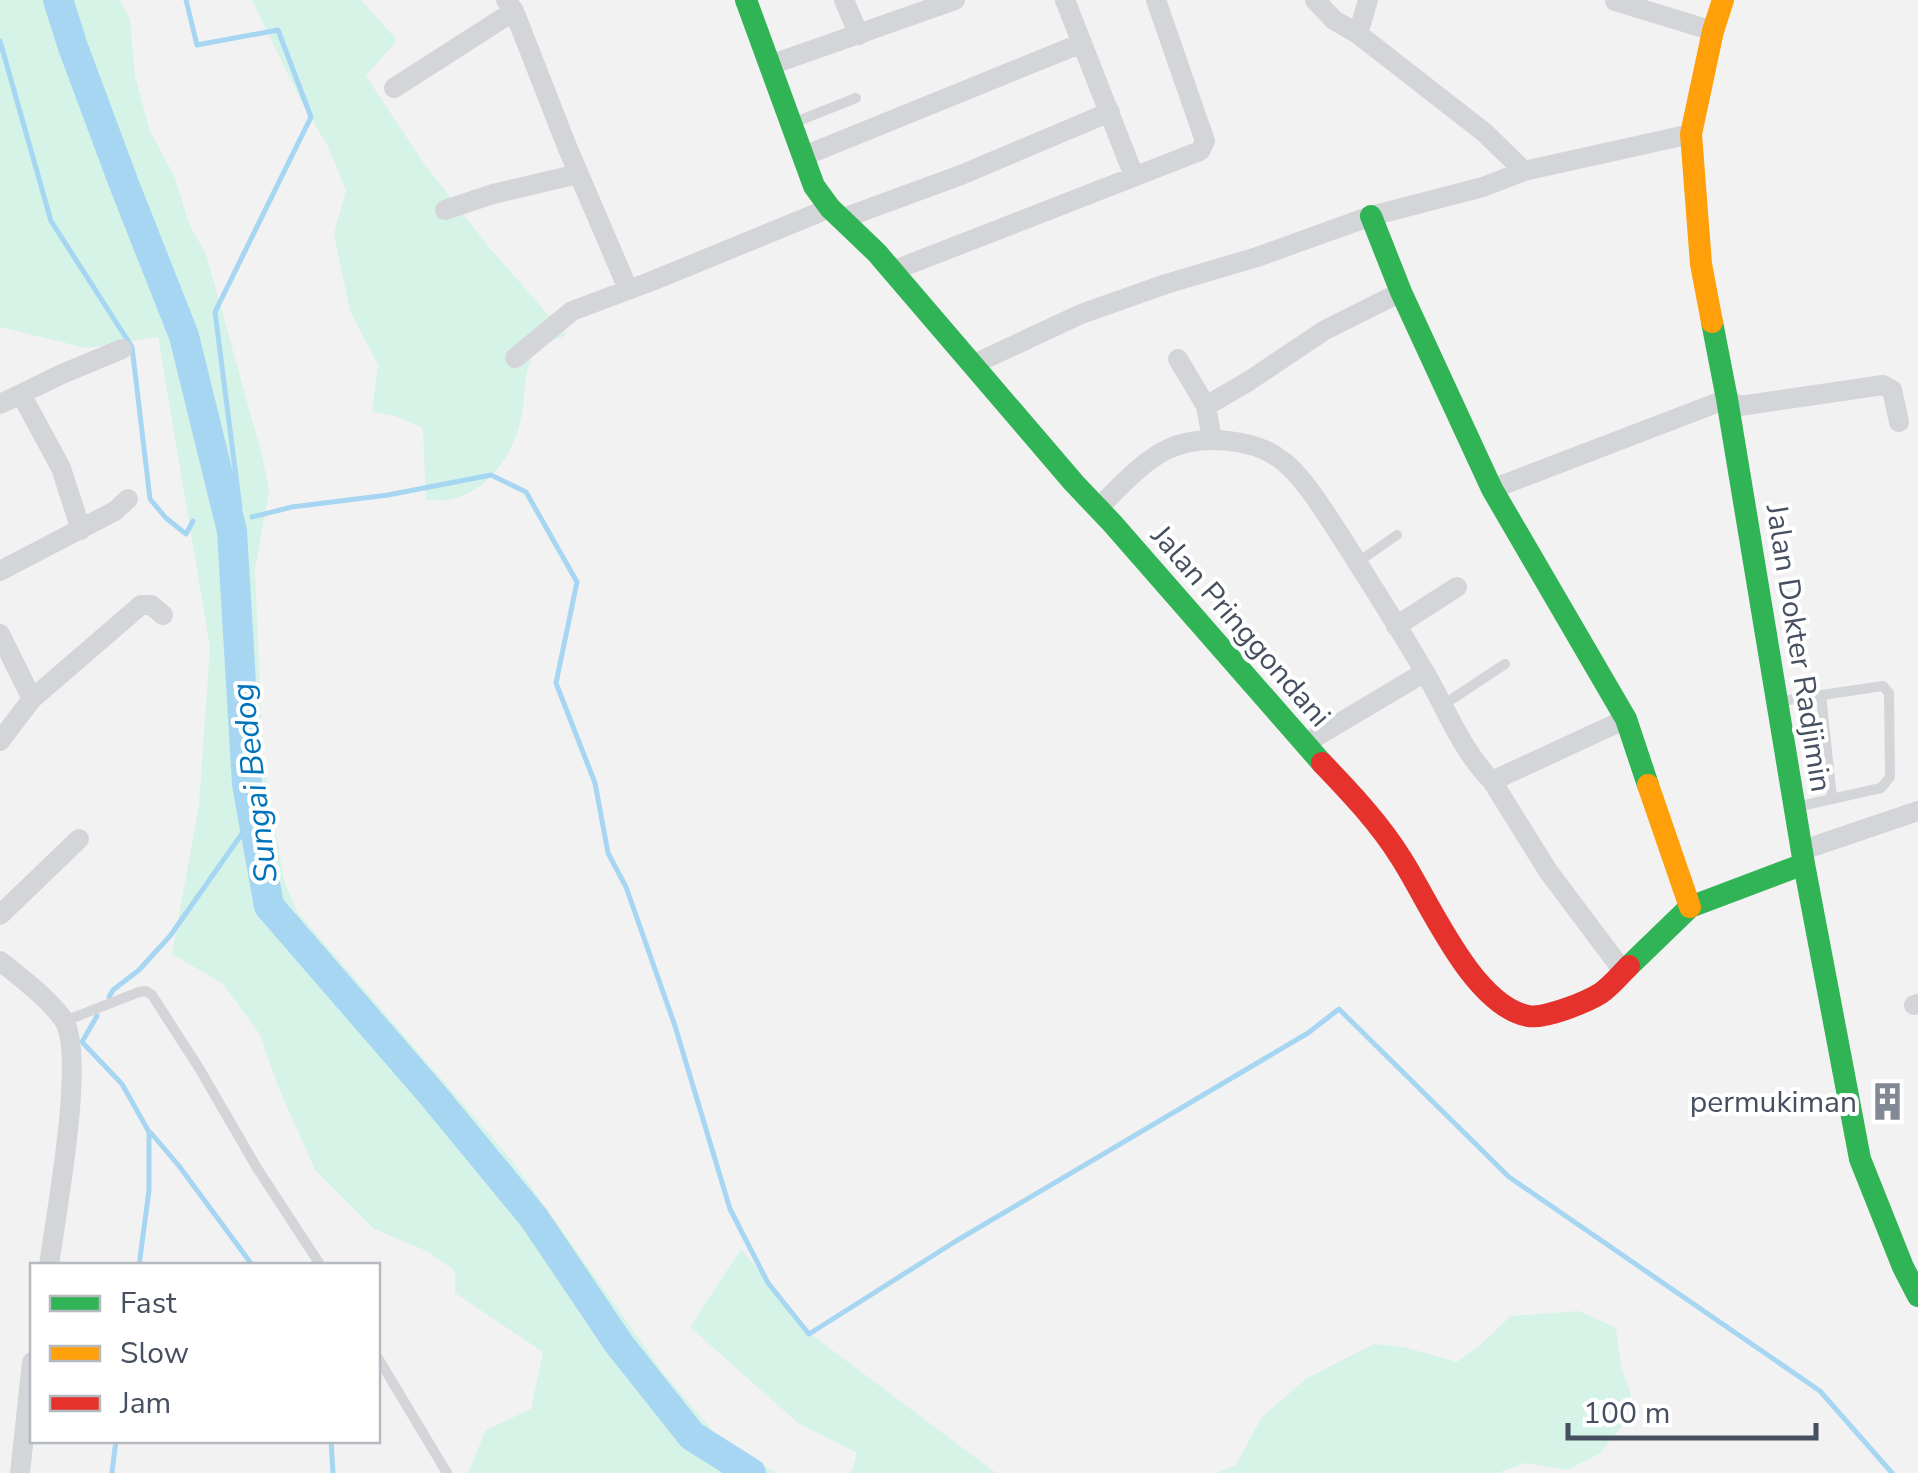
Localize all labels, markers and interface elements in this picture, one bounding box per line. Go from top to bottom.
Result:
street label: Jalan Dokter Radjimin [1755,500,1841,795]
street label: Jalan Pringgondani [1141,516,1340,736]
water label: Sungai Bedog [221,681,288,885]
building icon: permukiman [1866,1081,1908,1123]
place label: permukiman [1690,1082,1857,1123]
legend [30,1263,380,1443]
text: Fast [120,1283,177,1324]
text: Slow [120,1333,189,1374]
scale bar [1568,1378,1816,1440]
text: Jam [119,1383,171,1424]
text: 100 m [1583,1393,1670,1434]

